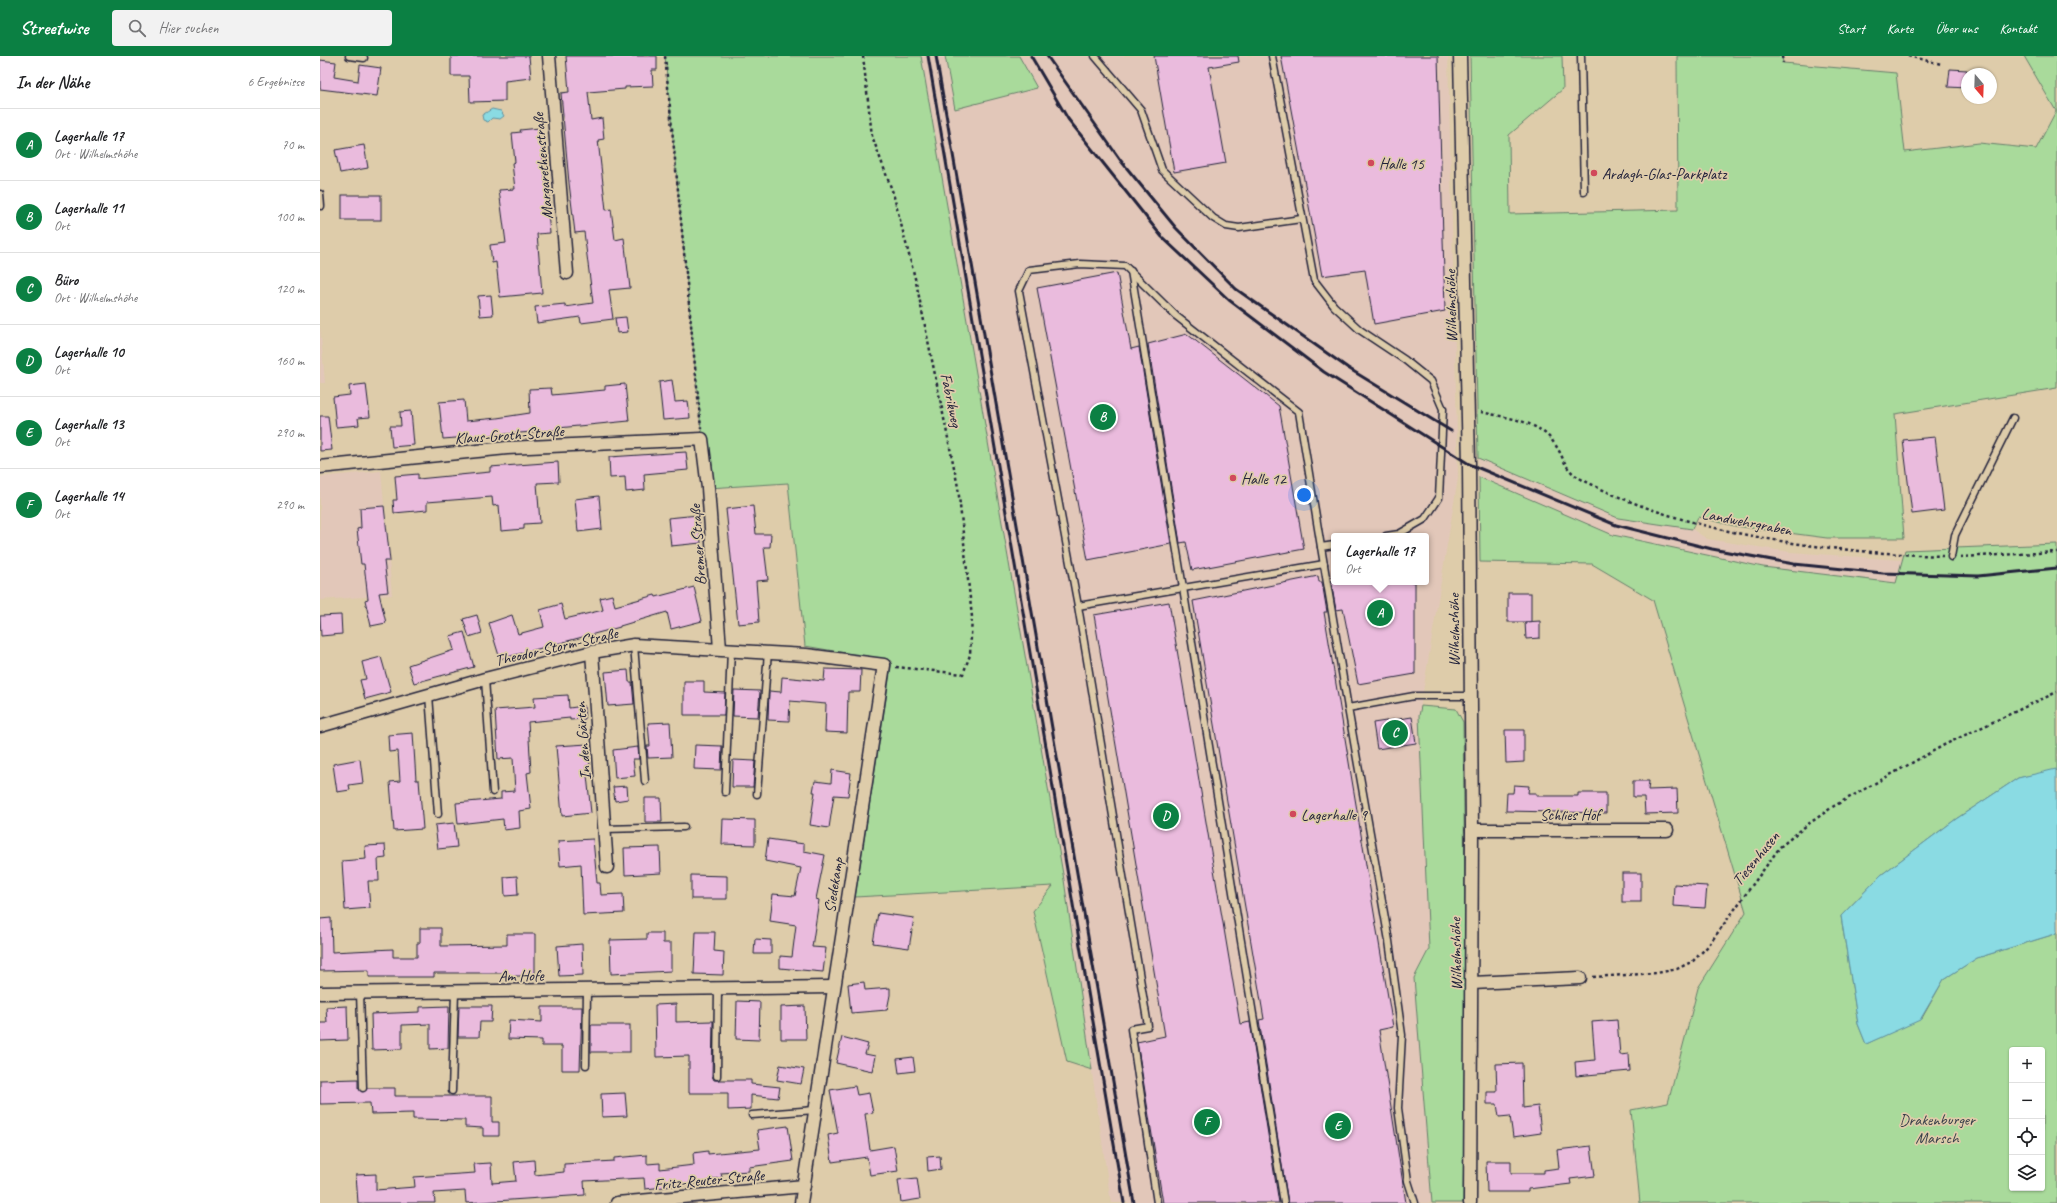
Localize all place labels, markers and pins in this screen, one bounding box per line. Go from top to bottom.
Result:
place label: Halle 15 [1379,154,1425,174]
marker: Halle 15 [1366,158,1376,168]
place label: Ardagh-Glas-Parkplatz [1602,164,1727,184]
marker: Ardagh-Glas-Parkplatz [1589,168,1599,178]
pin: B [1090,402,1116,432]
place label: Halle 12 [1241,469,1288,489]
marker: Halle 12 [1228,473,1238,483]
pin: A [1367,598,1393,628]
pin: C [1382,718,1408,748]
pin: D [1153,801,1179,831]
place label: Lagerhalle 9 [1301,805,1369,825]
marker: Lagerhalle 9 [1288,809,1298,819]
pin: F [1194,1107,1220,1137]
pin: E [1325,1111,1351,1141]

